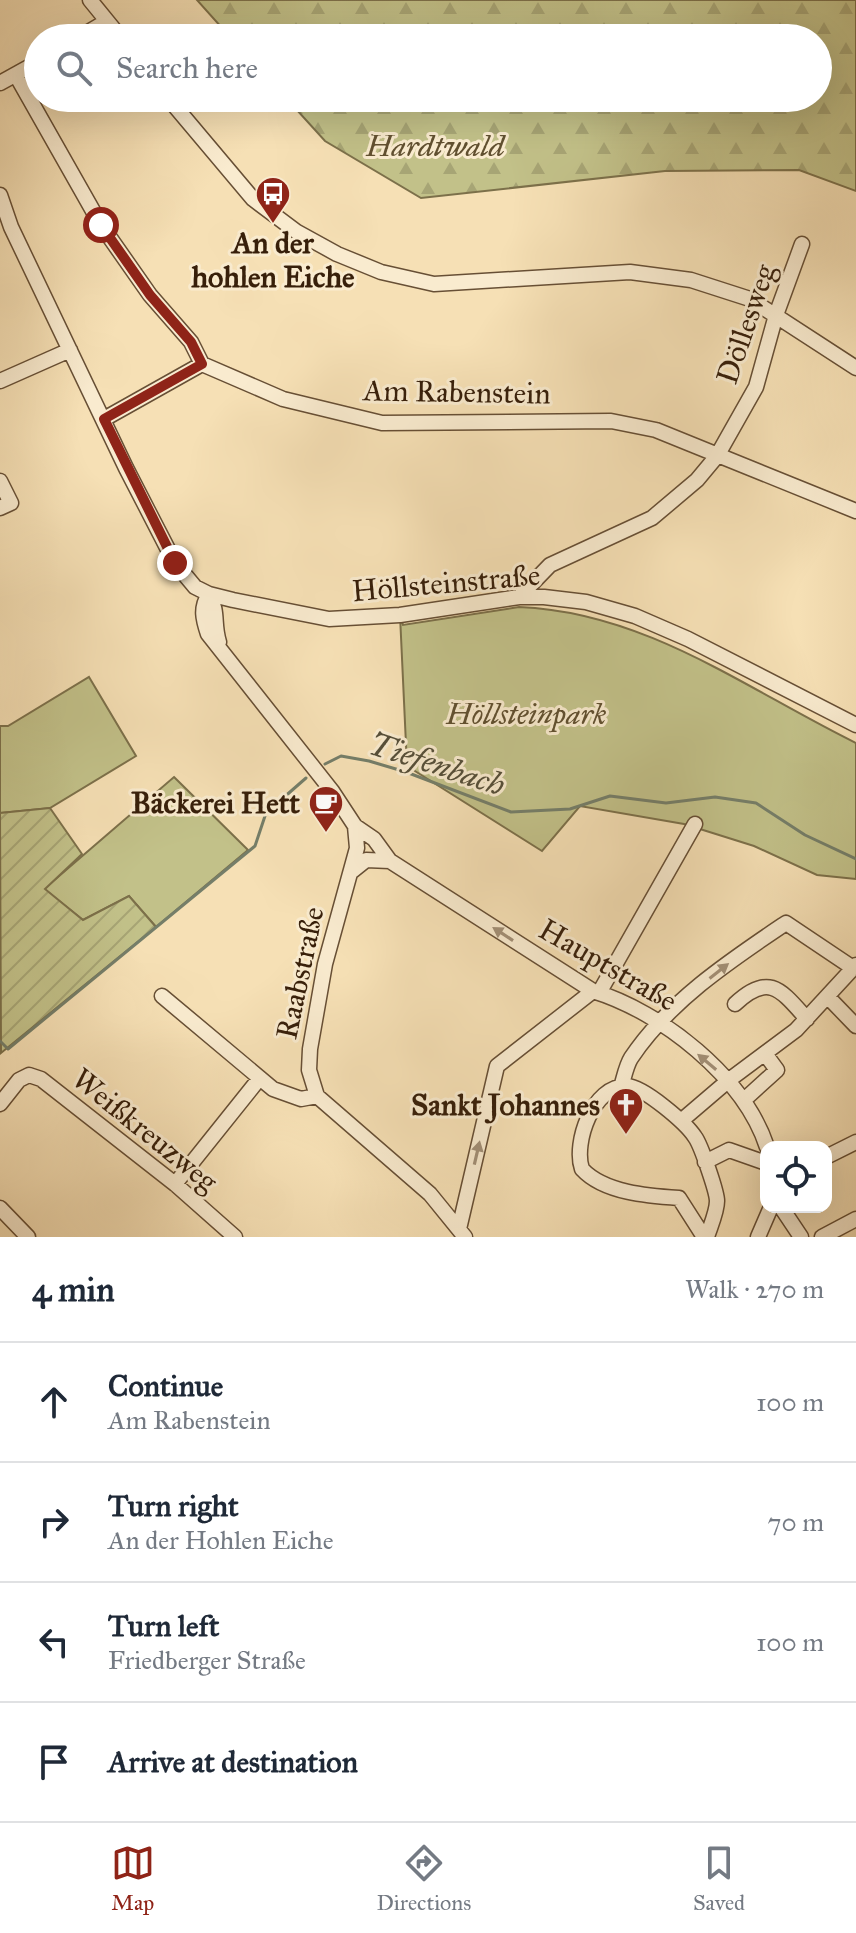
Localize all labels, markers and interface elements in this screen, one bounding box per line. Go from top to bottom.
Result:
search box [24,24,832,112]
icon: search [52,46,96,90]
text: Search here [116,50,258,86]
park label: Hardtwald [365,128,507,164]
bus stop icon: An der hohlen Eiche [254,175,292,225]
route start [83,207,119,243]
place label: An der hohlen Eiche [191,225,355,295]
street label: Döllesweg [709,258,784,389]
street label: Am Rabenstein [361,372,551,412]
route end [157,545,193,581]
street label: Höllsteinstraße [350,557,542,609]
park label: Höllsteinpark [445,696,606,733]
water label: Tiefenbach [364,724,510,805]
cafe icon: Bäckerei Hett [307,784,345,834]
place label: Bäckerei Hett [131,785,300,821]
street label: Raabstraße [268,903,332,1043]
street label: Hauptstraße [532,911,684,1019]
one-way arrow [493,926,514,941]
one-way arrow [709,963,729,980]
one-way arrow [698,1054,718,1071]
street label: Weißkreuzweg [65,1060,226,1200]
church icon: Sankt Johannes [607,1086,645,1136]
place label: Sankt Johannes [411,1087,600,1124]
one-way arrow [471,1140,483,1165]
map controls [760,1141,832,1213]
button: locate [760,1141,832,1213]
text: 4 min [32,1269,115,1310]
text: Walk · 270 m [685,1273,824,1305]
text: Continue [108,1368,223,1404]
icon: ahead [32,1380,76,1424]
text: 100 m [756,1386,824,1418]
text: Am Rabenstein [108,1404,270,1436]
text: Turn right [108,1488,239,1524]
icon: right [32,1500,76,1544]
text: 70 m [768,1506,824,1538]
text: An der Hohlen Eiche [108,1524,333,1556]
text: Turn left [108,1608,219,1644]
icon: left [32,1620,76,1664]
text: 100 m [756,1626,824,1658]
text: Friedberger Straße [108,1644,306,1676]
icon: arrive [32,1740,76,1784]
text: Arrive at destination [108,1744,358,1780]
tab: Map [111,1841,155,1916]
tab: Directions [376,1841,471,1916]
tab: Saved [693,1841,745,1916]

